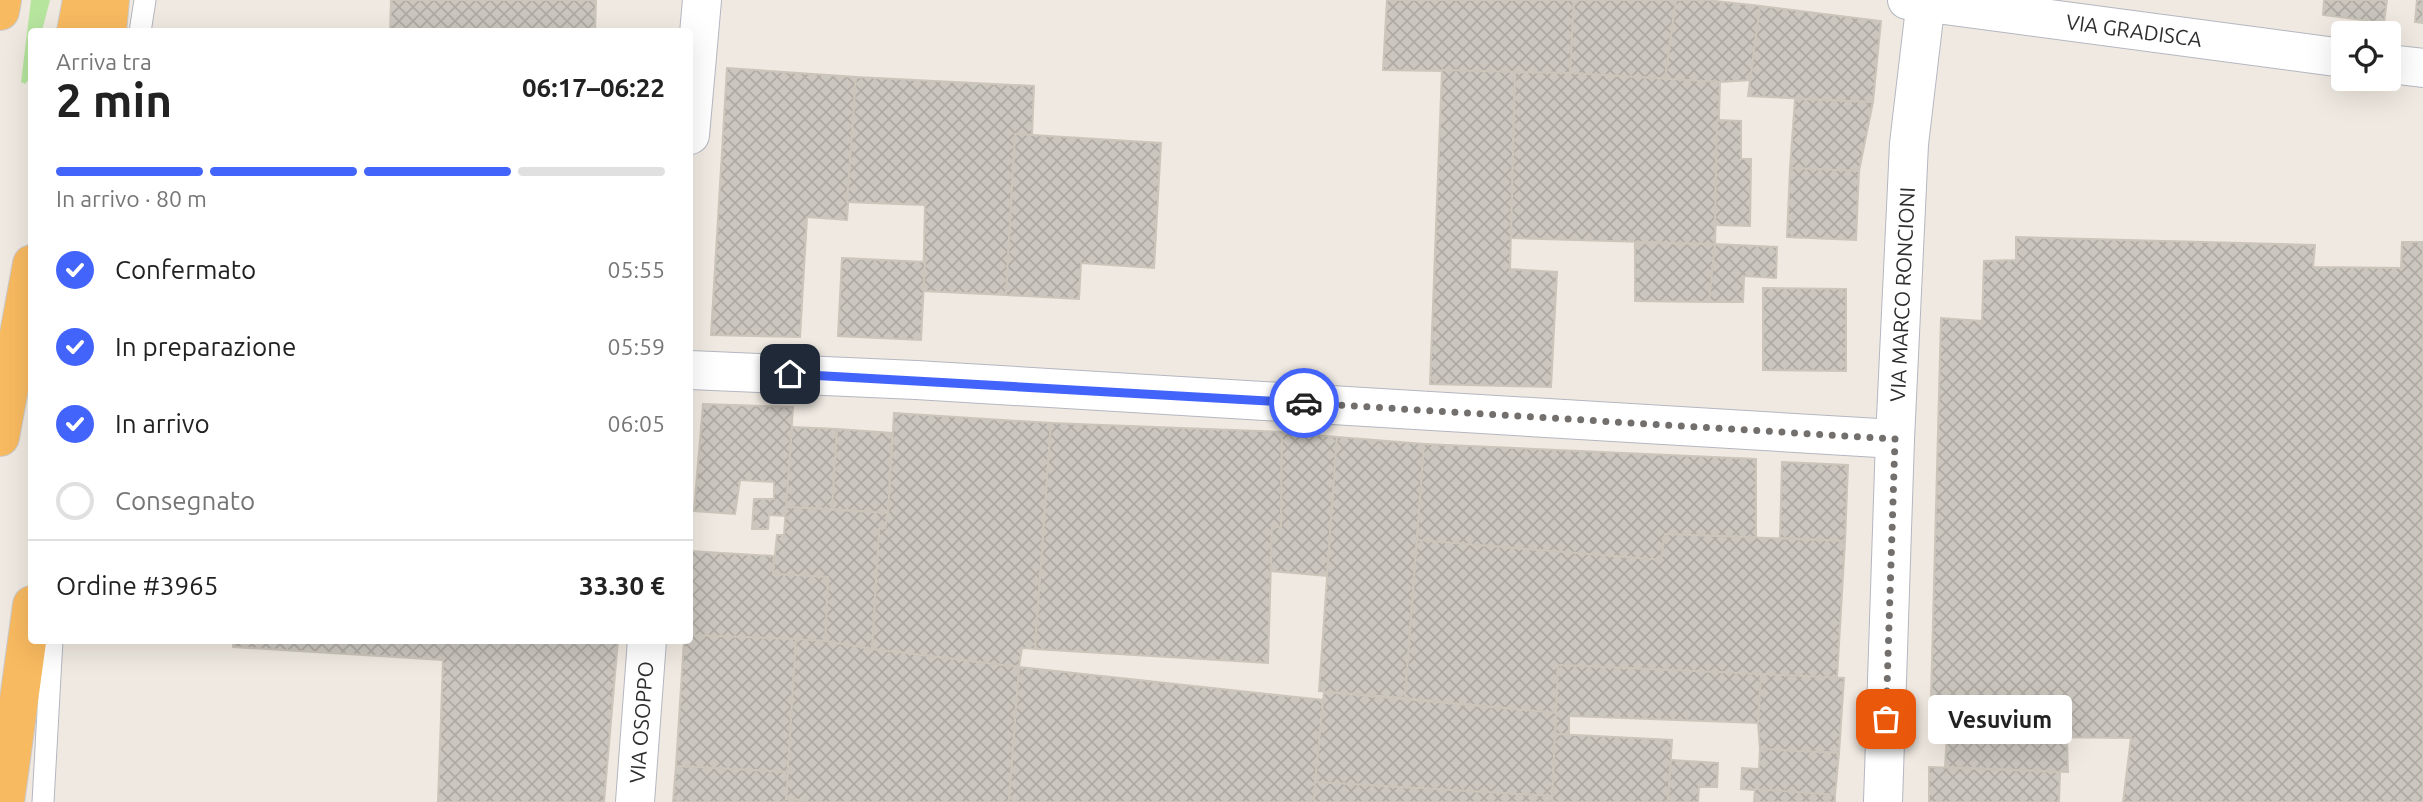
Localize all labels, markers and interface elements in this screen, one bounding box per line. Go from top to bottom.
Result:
street label: VIA GRADISCA [2065,9,2204,51]
map controls [2331,21,2401,91]
button: locate [2331,21,2401,91]
text: Arriva tra [56,49,152,74]
text: 06:17–06:22 [522,73,665,102]
text: 2 min [56,74,172,126]
text: In arrivo · 80 m [56,186,207,211]
street label: VIA MARCO RONCIONI [1885,186,1919,402]
icon: check [56,251,94,289]
text: Confermato [115,255,256,284]
text: 05:55 [607,257,665,282]
icon: check [56,328,94,366]
text: In preparazione [115,332,296,361]
text: 05:59 [607,334,665,359]
pin [760,344,820,404]
icon: home [771,355,809,393]
courier [1269,368,1339,438]
icon: car [1285,384,1323,422]
icon: check [56,405,94,443]
text: In arrivo [115,409,210,438]
text: 06:05 [607,411,665,436]
text: Consegnato [115,486,255,515]
text: Ordine #3965 [56,571,218,600]
text: 33.30 € [579,571,665,600]
street label: VIA OSOPPO [624,660,657,784]
pin [1856,689,1916,749]
callout: Vesuvium [1928,694,2072,744]
icon: bag [1867,700,1905,738]
text: Vesuvium [1948,707,2052,732]

